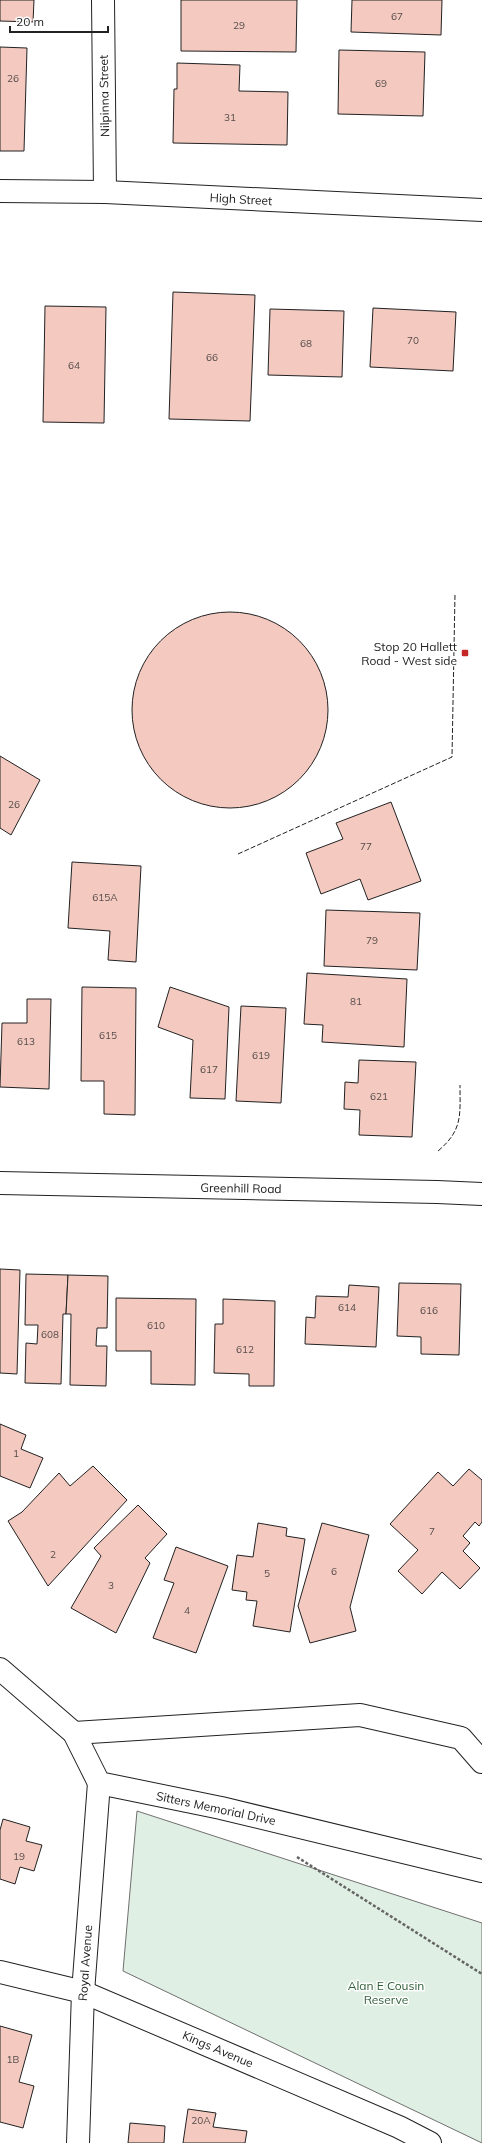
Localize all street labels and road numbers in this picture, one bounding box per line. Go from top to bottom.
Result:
street label: Nilpinna Street [96,55,112,137]
street label: High Street [209,190,273,208]
street label: Greenhill Road [200,1180,282,1196]
street label: Sitters Memorial Drive [155,1788,277,1828]
street label: Royal Avenue [75,1924,95,2002]
street label: Kings Avenue [180,2027,256,2071]

